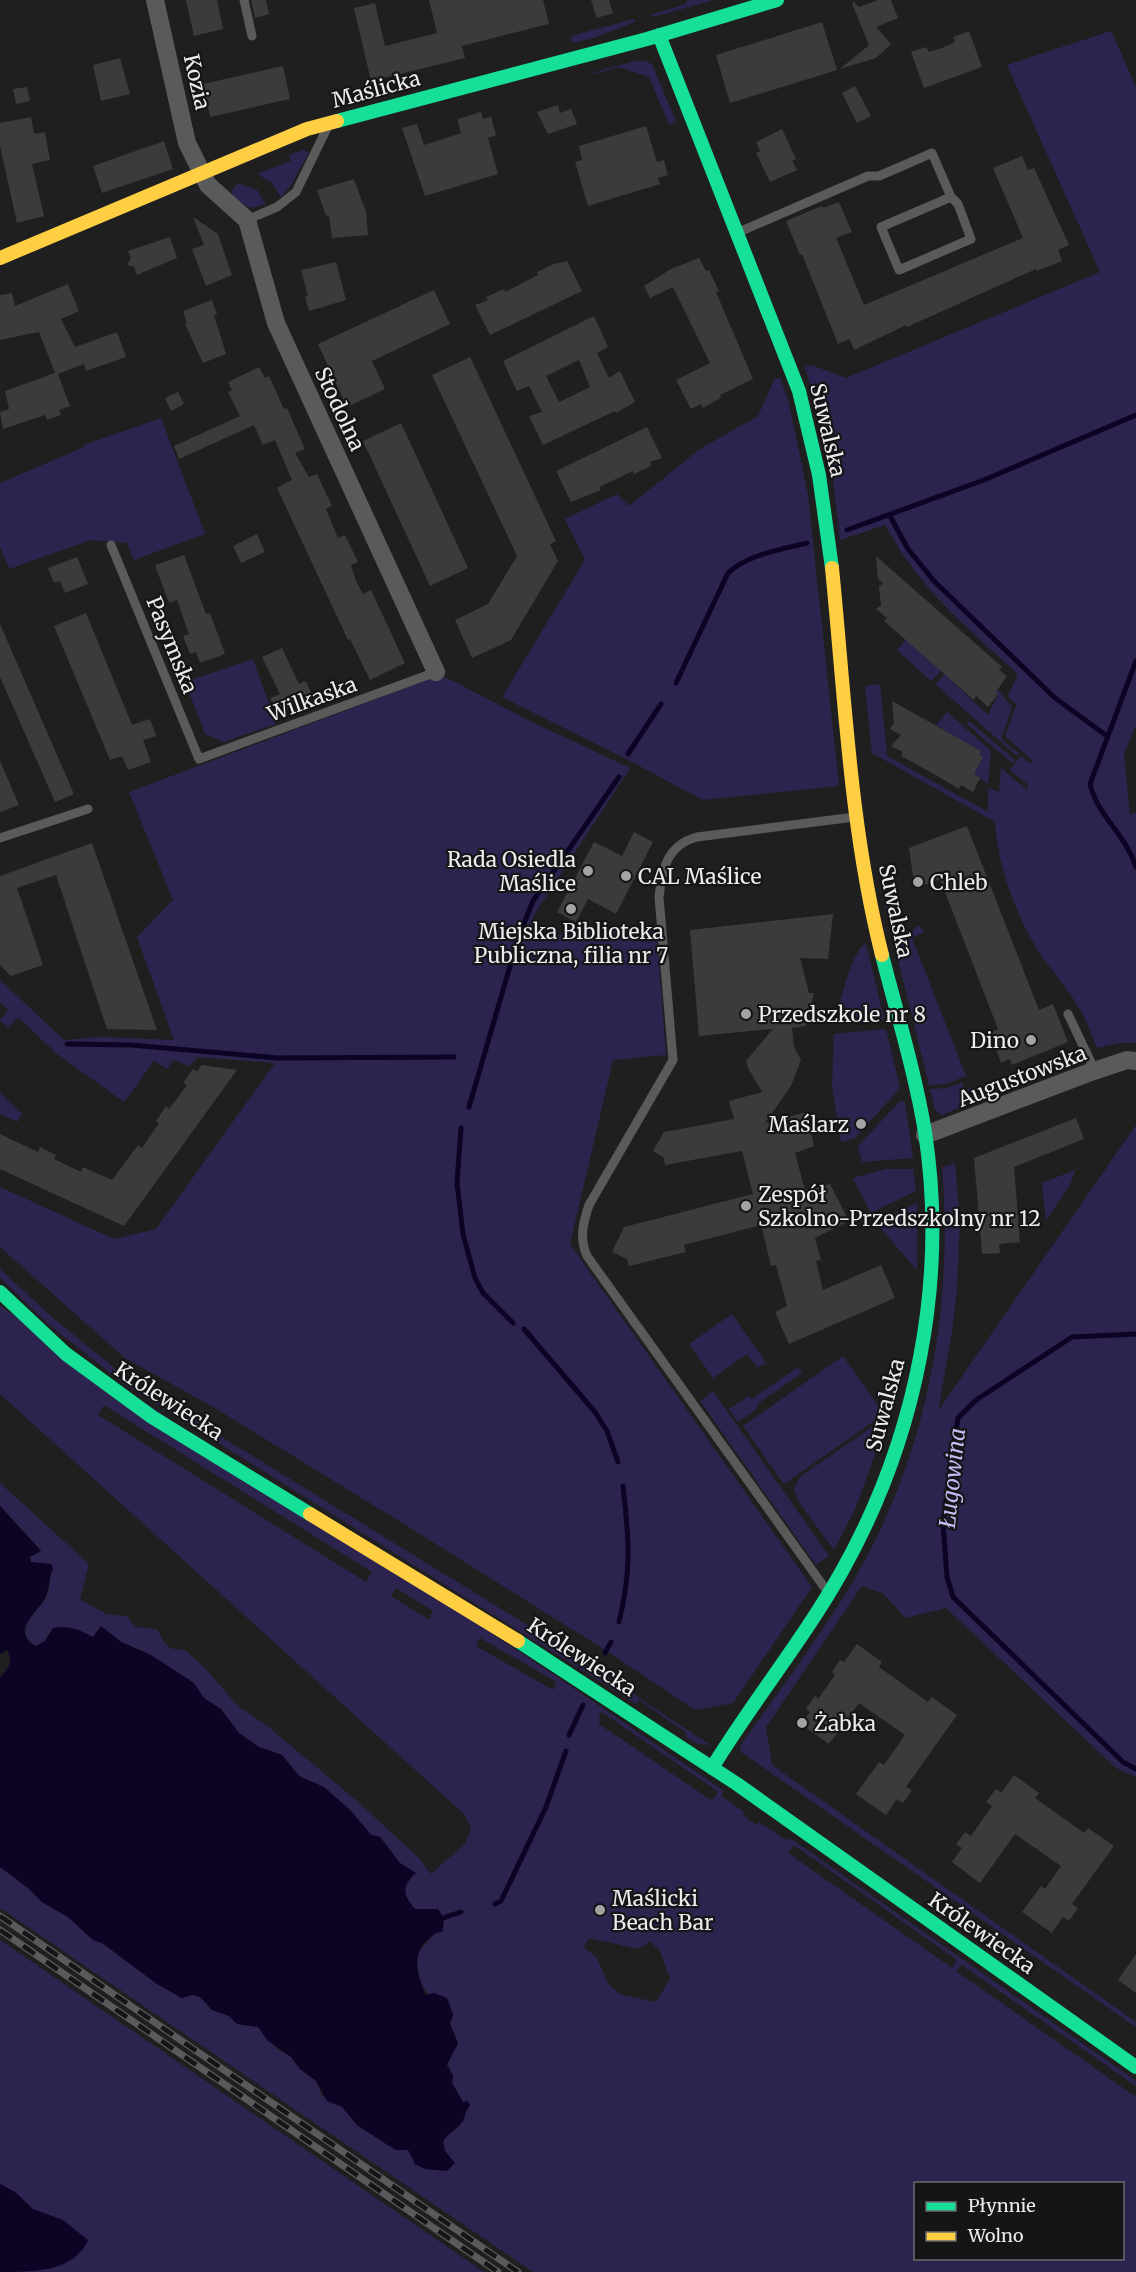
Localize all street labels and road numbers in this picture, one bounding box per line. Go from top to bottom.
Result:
street label: Kozia [178,52,216,112]
street label: Maślicka [329,64,423,114]
street label: Stodolna [309,363,371,455]
street label: Suwalska [804,380,852,480]
street label: Pasymska [140,592,204,698]
street label: Wilkaska [263,670,360,728]
street label: Suwalska [873,862,919,960]
street label: Augustowska [953,1039,1090,1113]
street label: Suwalska [860,1355,910,1455]
street label: Królewiecka [109,1356,229,1446]
street label: Królewiecka [522,1612,642,1702]
street label: Królewiecka [923,1886,1041,1980]

